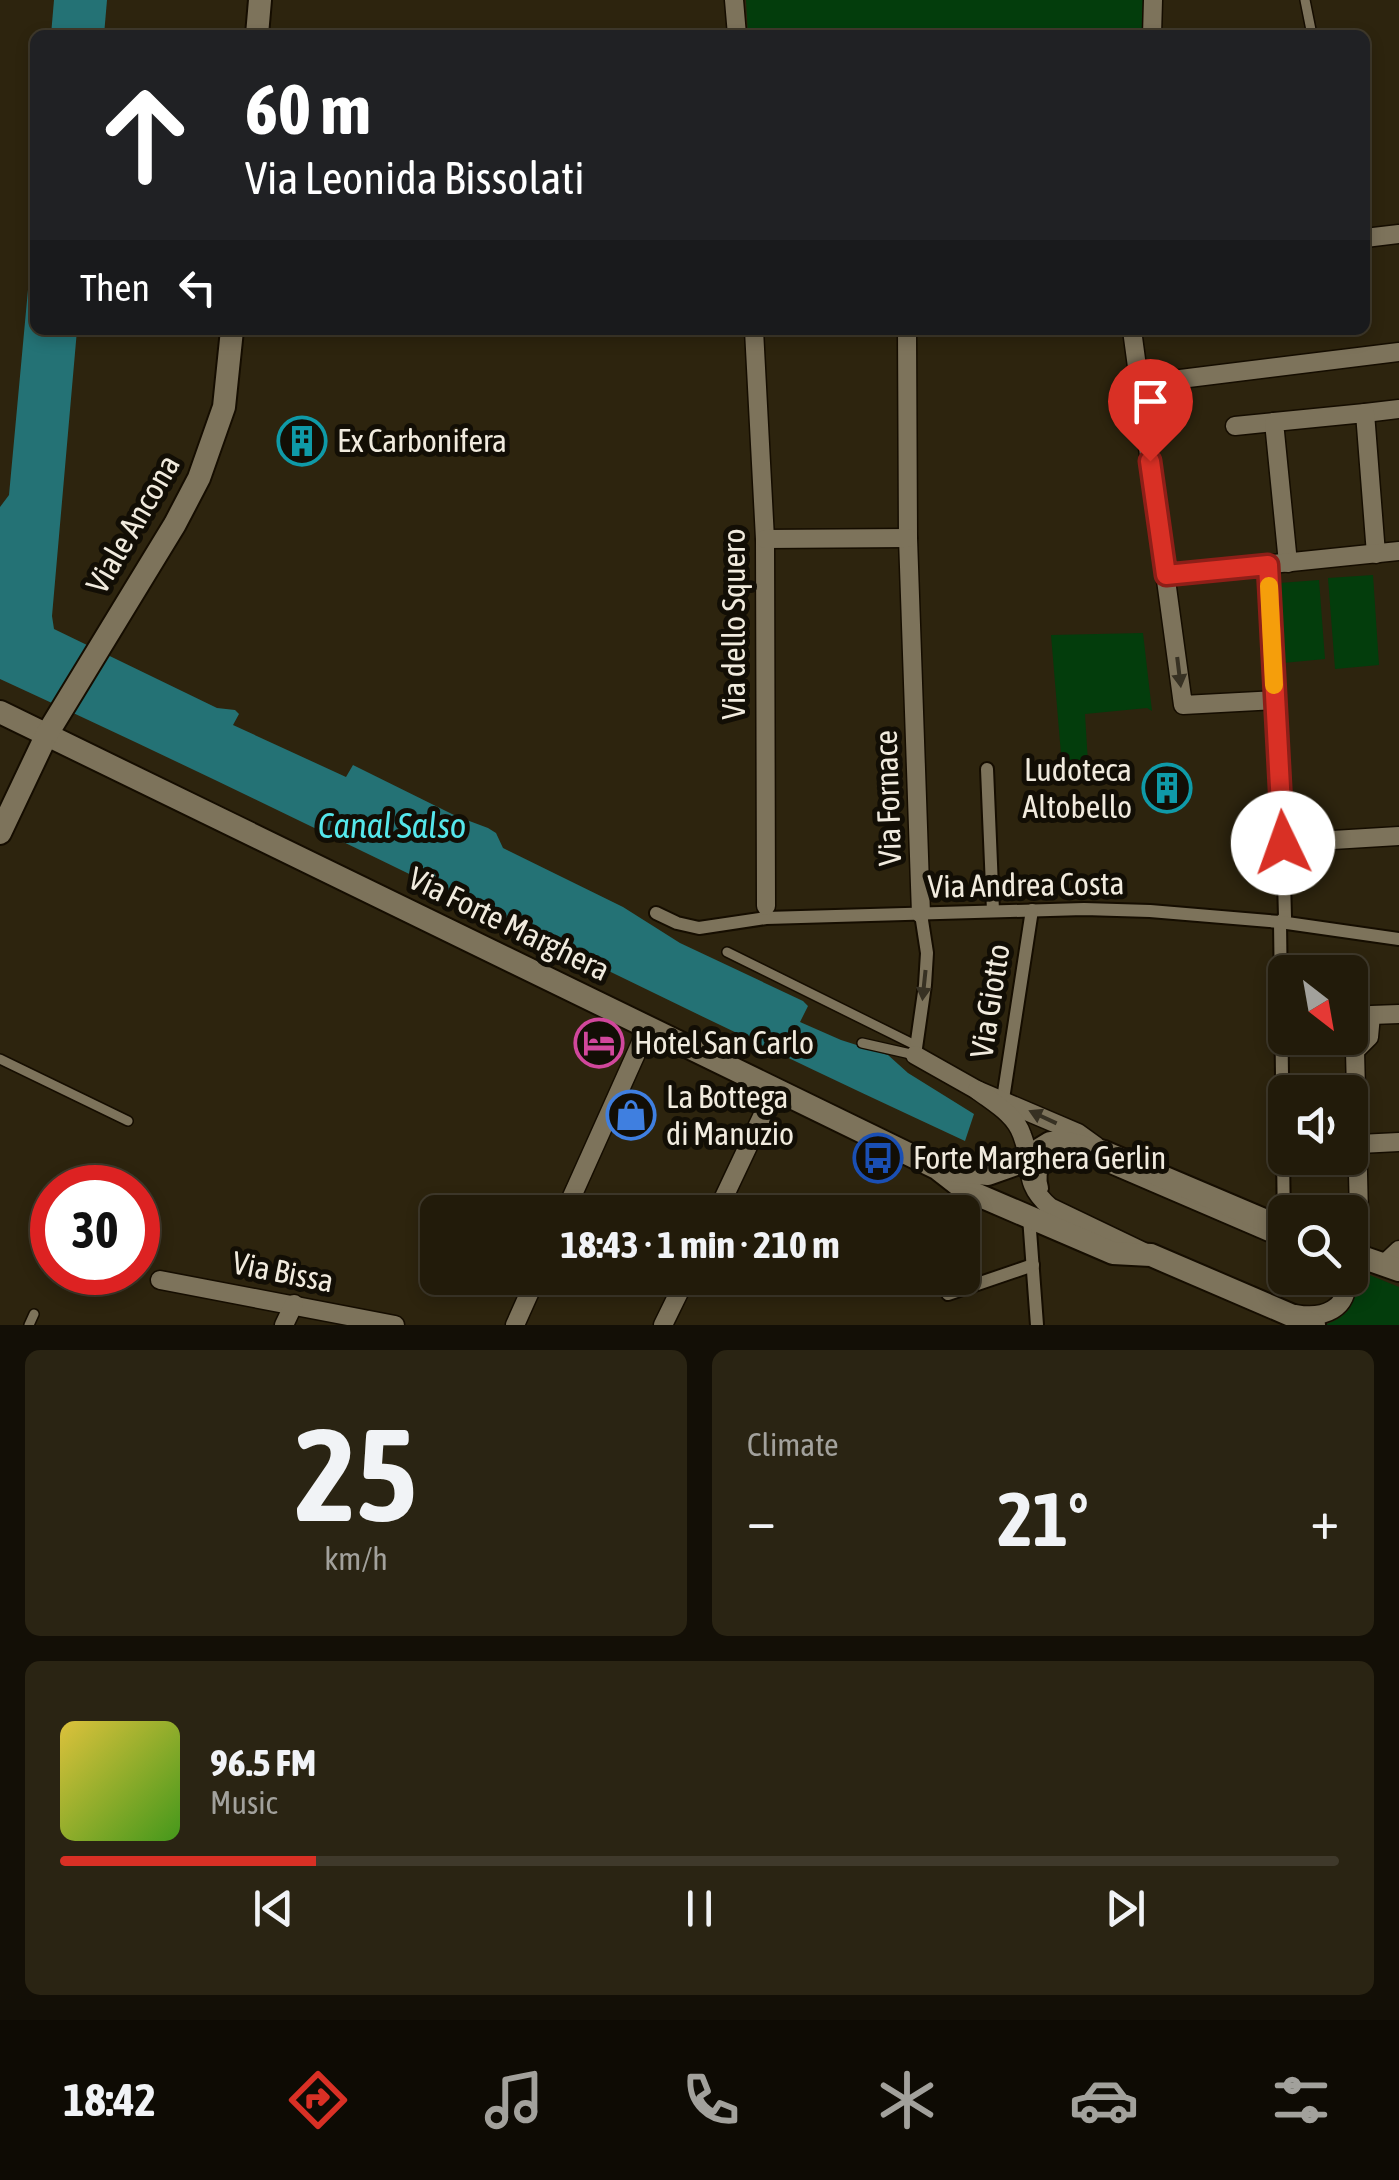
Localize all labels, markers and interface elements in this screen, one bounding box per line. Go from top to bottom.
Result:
text: 60 m [245,69,371,149]
icon: ahead [80,70,210,200]
text: Via Leonida Bissolati [245,152,585,204]
icon: left [170,260,225,315]
text: Then [80,266,150,309]
pin [1108,359,1193,462]
icon: arrive [1123,374,1178,429]
building icon: Ex Carbonifera [276,415,328,467]
place label: Ex Carbonifera [337,422,507,459]
street label: Viale Ancona [78,448,187,599]
street label: Via dello Squero [715,528,752,720]
one-way arrow [1171,657,1187,688]
street label: Via Fornace [867,730,908,867]
place label: Ludoteca Altobello [1023,751,1132,825]
building icon: Ludoteca Altobello [1141,762,1193,814]
position arrow [1231,791,1335,895]
water label: Canal Salso [318,805,466,845]
street label: Via Forte Marghera [403,859,616,988]
street label: Via Andrea Costa [927,864,1125,905]
street label: Via Giotto [962,941,1017,1061]
north arrow [1268,955,1368,1055]
map controls [1268,955,1368,1295]
one-way arrow [916,969,932,1001]
hotel icon: Hotel San Carlo [573,1017,625,1069]
place label: Hotel San Carlo [634,1024,814,1061]
button: sound [1268,1075,1368,1175]
place label: La Bottega di Manuzio [666,1078,794,1152]
shop icon: La Bottega di Manuzio [605,1089,657,1141]
one-way arrow [1028,1109,1057,1126]
bus stop icon: Forte Marghera Gerlin [852,1132,904,1184]
place label: Forte Marghera Gerlin [913,1139,1166,1176]
speed limit sign: 30 [30,1165,160,1295]
button: search [1268,1195,1368,1295]
text: 18:43 · 1 min · 210 m [560,1223,840,1266]
street label: Via Bissa [229,1244,337,1299]
text: 25 [295,1400,417,1549]
text: Climate [747,1426,839,1463]
text: 21° [997,1476,1089,1562]
text: − [747,1488,776,1551]
text: + [1310,1488,1339,1551]
text: km/h [324,1540,388,1577]
text: 96.5 FM [210,1741,316,1784]
text: Music [210,1784,277,1821]
icon: previous [246,1881,301,1936]
icon: pause [672,1881,727,1936]
icon: next [1098,1881,1153,1936]
icon: directions [283,2065,353,2135]
icon: music [479,2065,549,2135]
icon: phone [676,2065,746,2135]
icon: climate [872,2065,942,2135]
icon: car [1069,2065,1139,2135]
icon: filters [1266,2065,1336,2135]
text: 18:42 [63,2074,156,2126]

